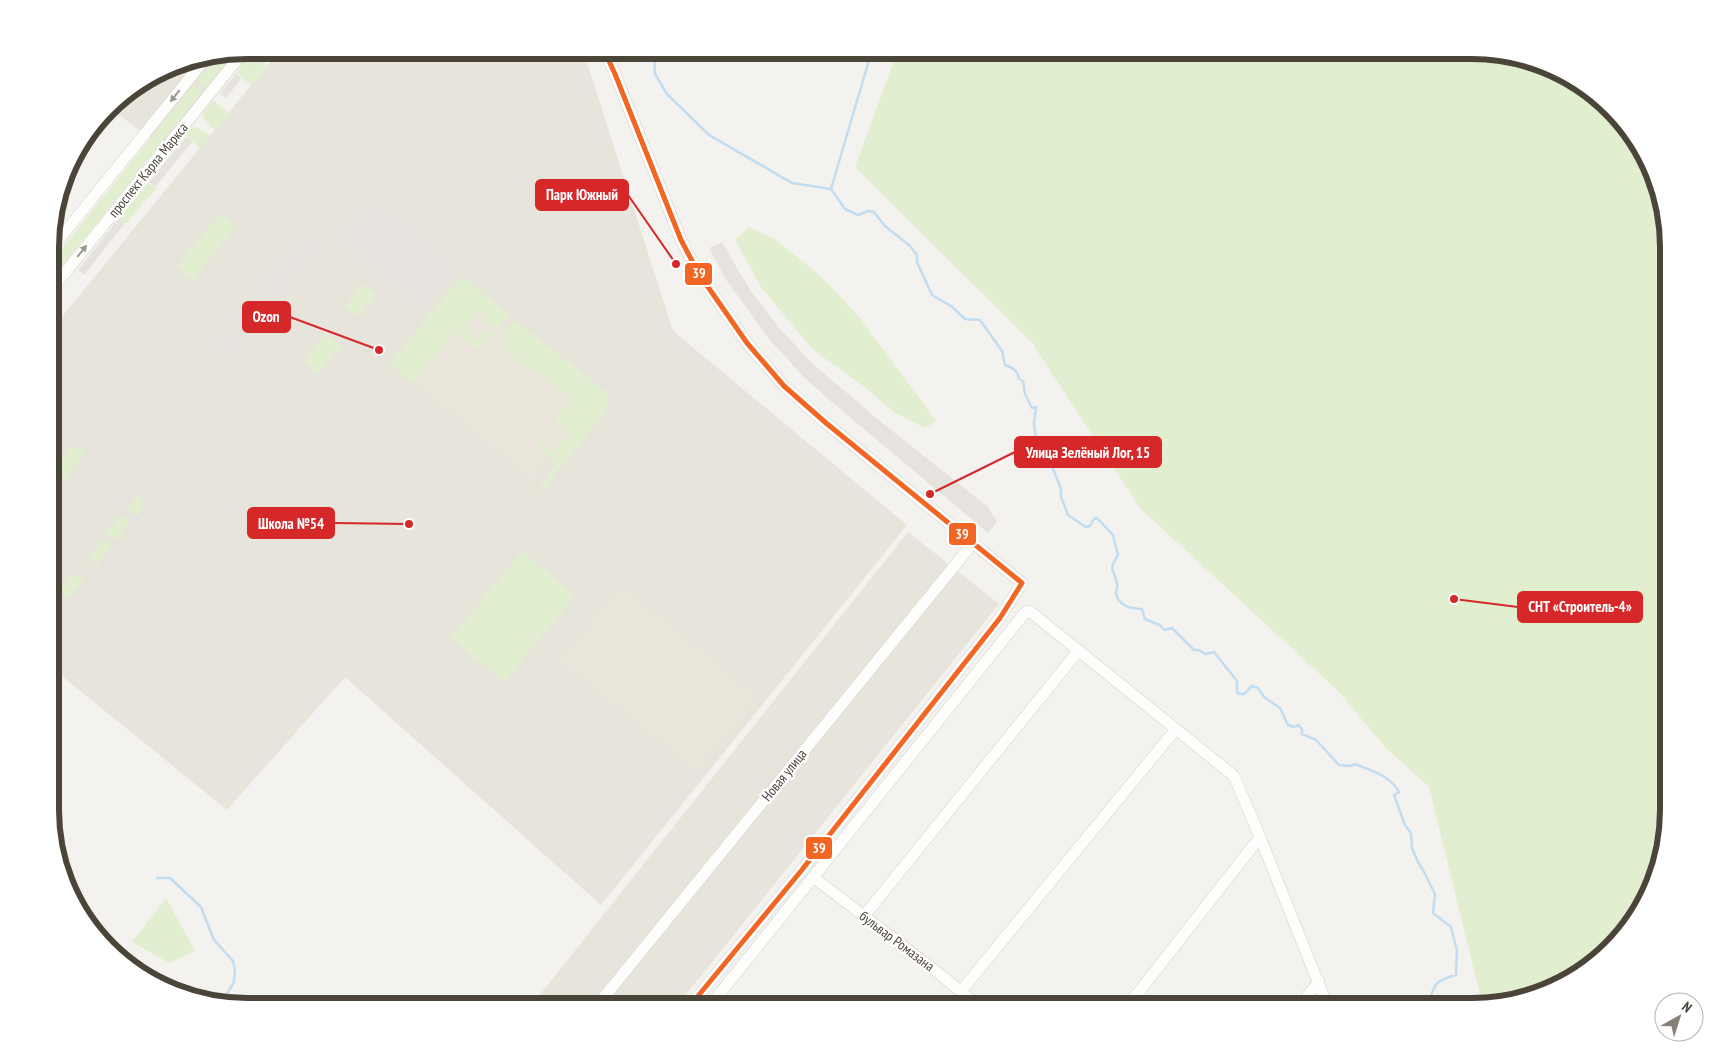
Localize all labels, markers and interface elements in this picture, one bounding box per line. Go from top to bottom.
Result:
one-way arrow [170,89,181,102]
street label: проспект Карла Маркса [104,119,192,221]
callout: Парк Южный [536,180,628,210]
text: Парк Южный [546,185,618,204]
one-way arrow [77,245,88,258]
line badge: 39 [684,262,713,286]
text: 39 [692,264,706,282]
callout: Ozon [243,302,290,332]
text: Ozon [252,307,280,326]
callout: Улица Зелёный Лог, 15 [1015,437,1161,467]
text: Улица Зелёный Лог, 15 [1025,443,1150,462]
callout: Школа №54 [248,508,334,538]
text: Школа №54 [258,514,324,533]
line badge: 39 [948,522,977,546]
text: 39 [955,525,969,543]
callout: СНТ «Строитель-4» [1518,592,1642,622]
text: СНТ «Строитель-4» [1528,597,1632,616]
street label: Новая улица [758,745,810,805]
line badge: 39 [805,836,833,860]
text: 39 [812,839,826,857]
street label: бульвар Ромазана [856,907,938,975]
north arrow [1654,992,1704,1042]
text: N [1679,998,1696,1016]

